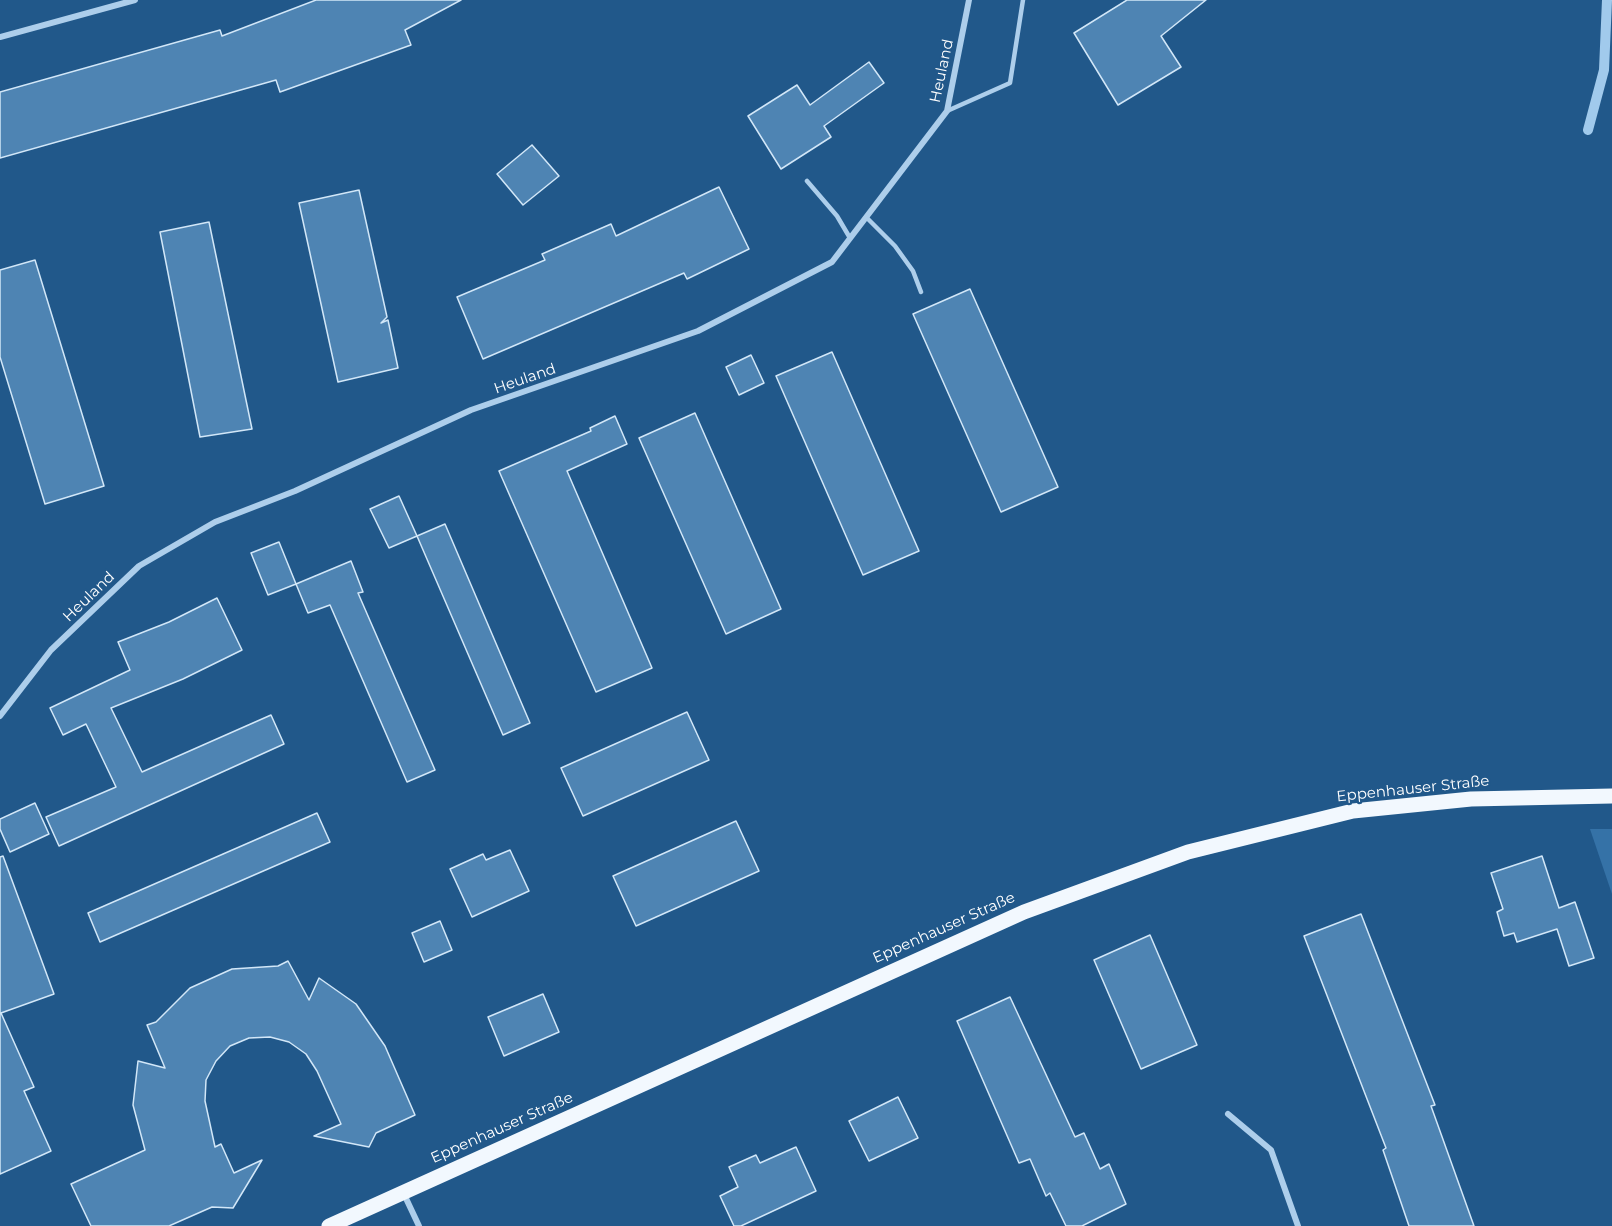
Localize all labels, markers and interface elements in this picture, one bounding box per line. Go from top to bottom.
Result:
street label: Heuland [926,38,958,104]
street label: Heuland [492,360,558,398]
street label: Heuland [60,568,118,626]
street label: Eppenhauser Straße [1336,772,1490,806]
street label: Eppenhauser Straße [870,889,1018,967]
street label: Eppenhauser Straße [428,1089,576,1167]

